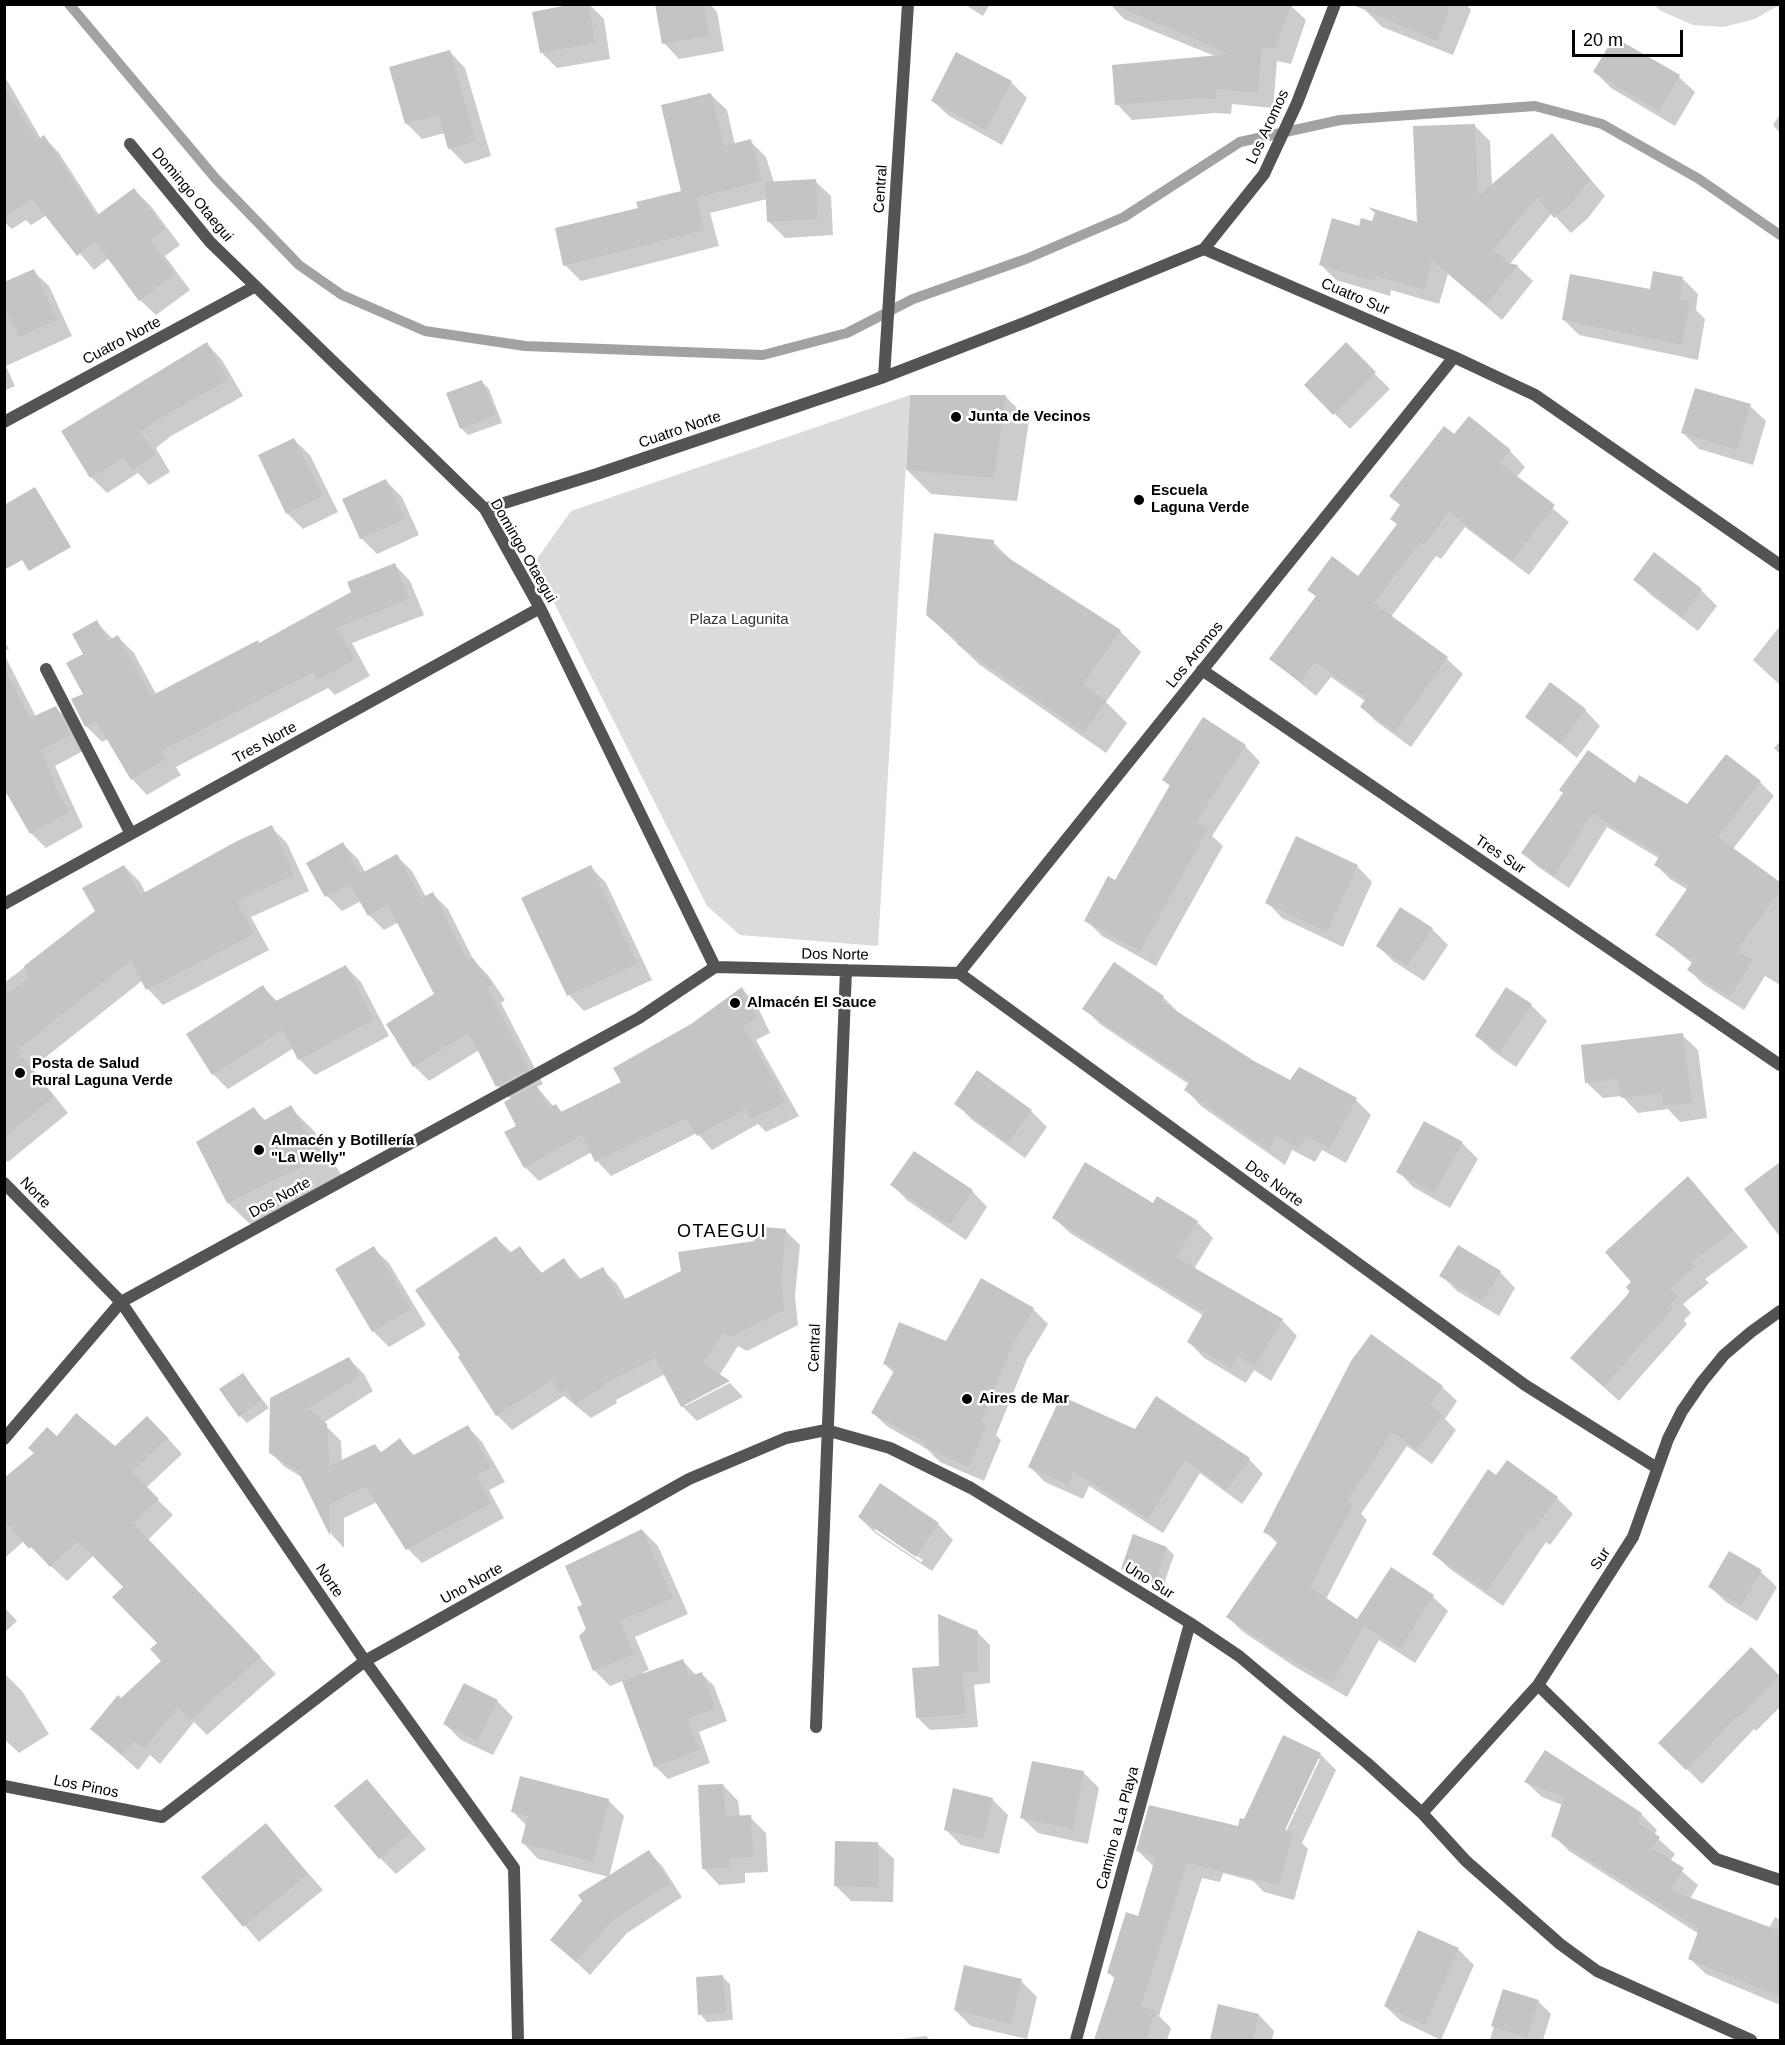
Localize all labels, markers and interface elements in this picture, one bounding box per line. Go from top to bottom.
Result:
scale bar [1575,18,1686,56]
text: 20 m [1583,30,1623,50]
street label: Los Aromos [1243,87,1293,167]
street label: Domingo Otaegui [148,145,236,245]
street label: Central [870,164,892,214]
street label: Cuatro Sur [1318,275,1392,319]
street label: Cuatro Norte [80,313,164,369]
street label: Cuatro Norte [636,408,724,452]
place label: Junta de Vecinos [968,408,1091,426]
marker: Junta de Vecinos [949,410,963,424]
place label: Escuela Laguna Verde [1151,482,1249,517]
marker: Escuela Laguna Verde [1132,493,1146,507]
street label: Domingo Otaegui [486,496,560,606]
park label: Plaza Lagunita [689,611,789,629]
street label: Los Aromos [1163,618,1227,692]
street label: Tres Norte [230,718,300,768]
street label: Tres Sur [1471,832,1529,878]
street label: Dos Norte [801,945,869,965]
place label: Almacén El Sauce [747,994,876,1012]
marker: Almacén El Sauce [728,996,742,1010]
place label: Posta de Salud Rural Laguna Verde [32,1055,173,1090]
marker: Posta de Salud Rural Laguna Verde [13,1066,27,1080]
place label: Almacén y Botillería "La Welly" [271,1132,414,1167]
marker: Almacén y Botillería "La Welly" [252,1143,266,1157]
street label: Dos Norte [1241,1157,1307,1211]
street label: Norte [16,1174,54,1212]
street label: Dos Norte [246,1174,314,1222]
district label: OTAEGUI [677,1221,767,1243]
street label: Central [805,1324,825,1372]
place label: Aires de Mar [979,1390,1069,1408]
marker: Aires de Mar [960,1392,974,1406]
street label: Sur [1587,1544,1615,1574]
street label: Uno Sur [1121,1559,1177,1603]
street label: Uno Norte [438,1560,506,1608]
street label: Norte [311,1561,347,1601]
street label: Camino a La Playa [1093,1764,1143,1892]
street label: Los Pinos [52,1772,120,1802]

